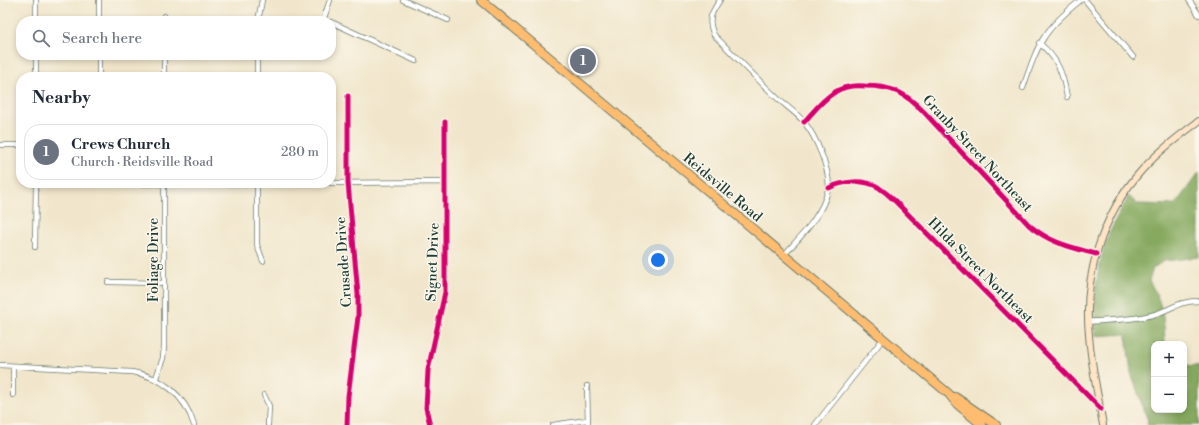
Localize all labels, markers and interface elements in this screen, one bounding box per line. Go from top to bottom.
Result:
search box [16,16,336,60]
icon: search [30,27,52,49]
text: Search here [62,29,142,48]
pin: 1 [570,46,596,76]
text: Nearby [32,87,91,109]
street label: Granby Street Northeast [918,91,1036,216]
text: Crews Church [71,135,170,154]
text: 1 [43,144,49,160]
text: 280 m [281,144,319,160]
street label: Reidsville Road [679,149,766,226]
text: Church · Reidsville Road [71,154,213,170]
street label: Hilda Street Northeast [924,214,1037,327]
street label: Crusade Drive [332,216,356,308]
street label: Foliage Drive [145,218,163,302]
street label: Signet Drive [423,222,443,302]
your location [648,250,668,270]
map controls [1151,341,1187,413]
button: + [1151,341,1187,377]
button: − [1151,377,1187,413]

